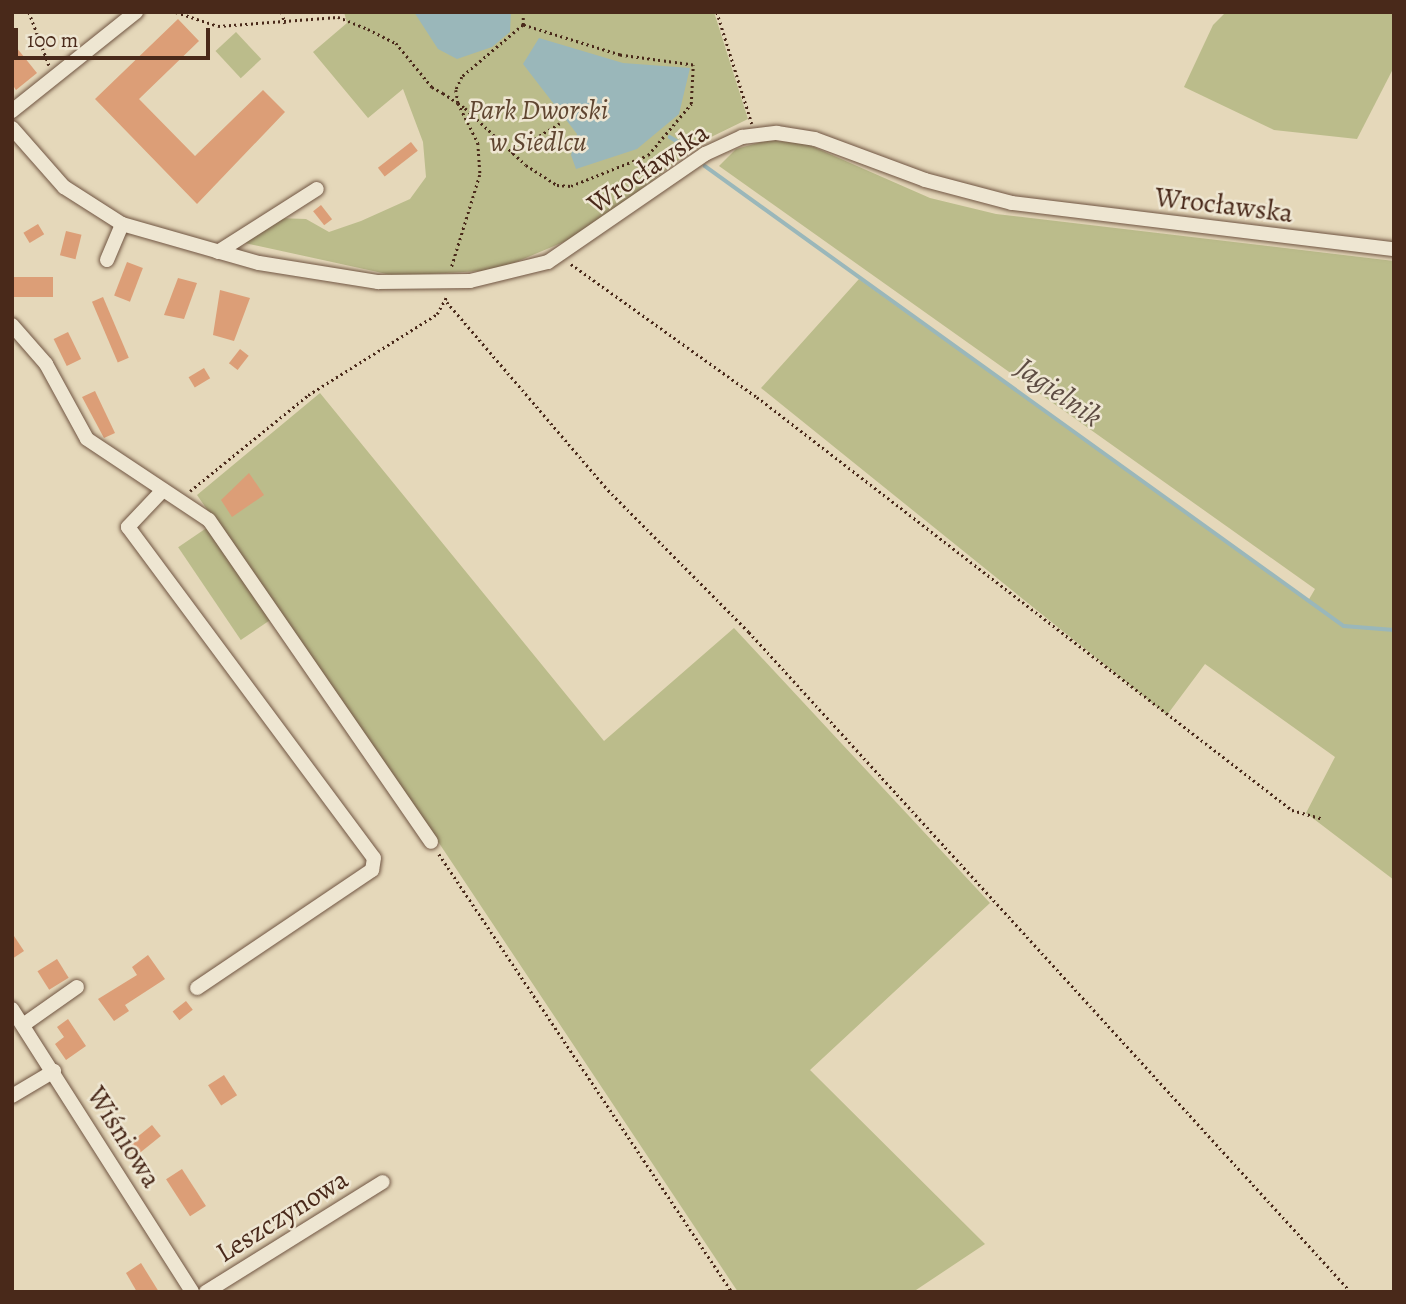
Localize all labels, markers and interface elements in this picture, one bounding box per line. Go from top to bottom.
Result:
scale bar [18,14,214,58]
text: 100 m [27,26,78,54]
park label: Park Dworski w Siedlcu [468,93,608,159]
street label: Wrocławska [581,115,715,221]
street label: Wrocławska [1153,180,1295,230]
water label: Jagielnik [1009,349,1109,435]
street label: Wiśniowa [80,1080,168,1194]
street label: Leszczynowa [210,1162,354,1270]

